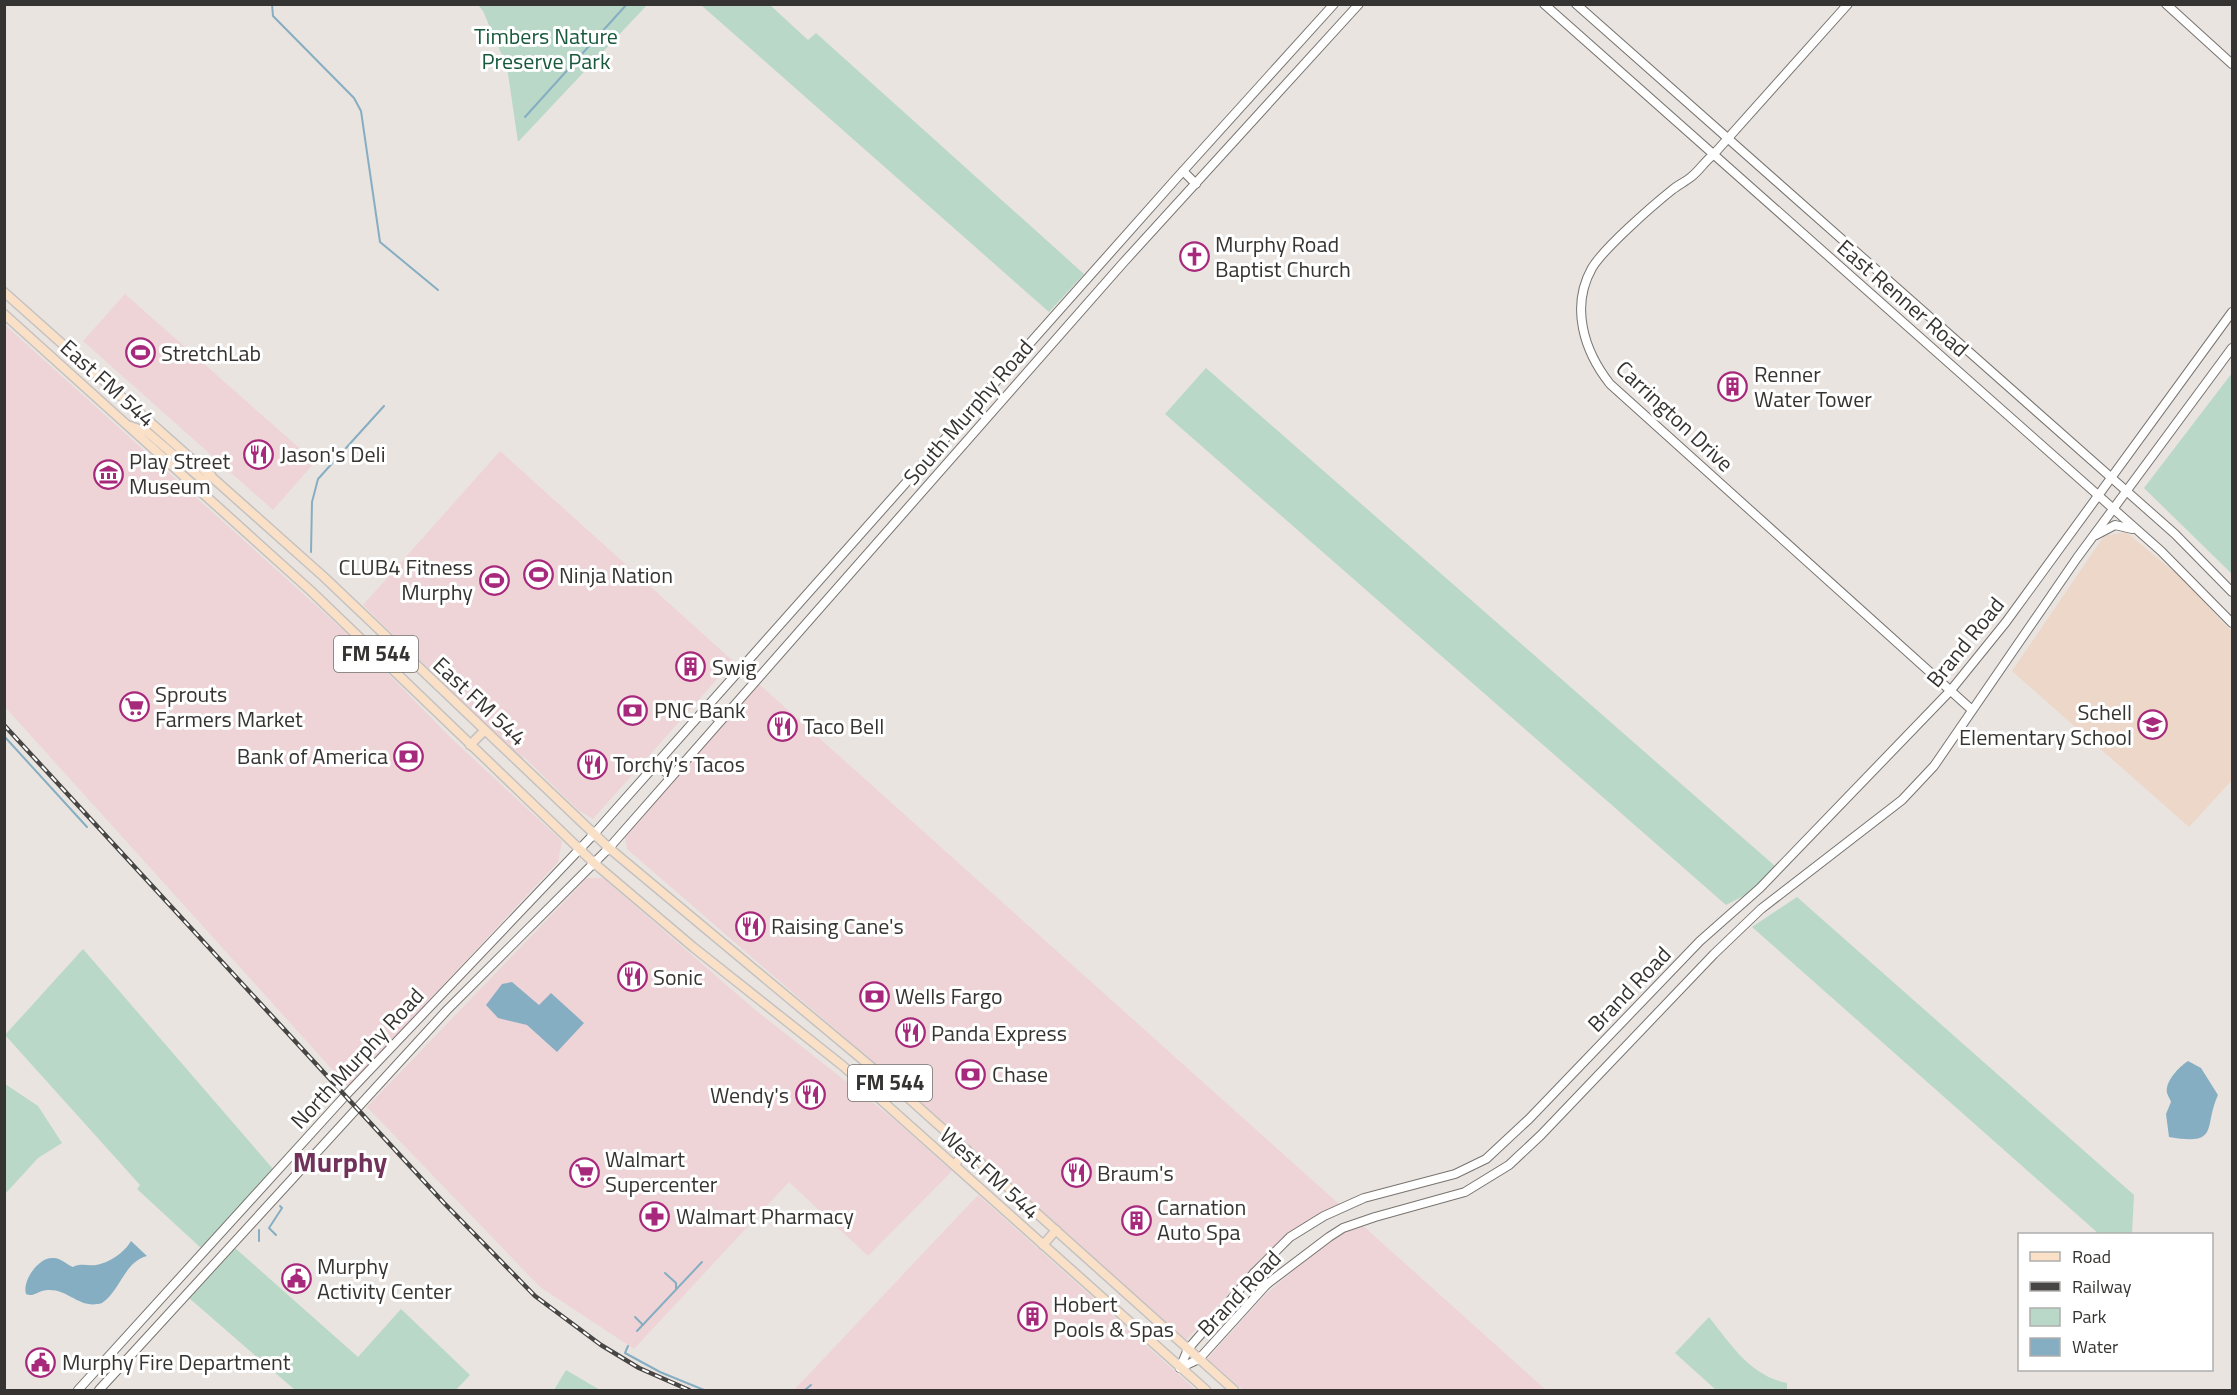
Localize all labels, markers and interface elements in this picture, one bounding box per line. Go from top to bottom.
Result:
park label: Timbers Nature Preserve Park [474,19,618,78]
place label: Murphy Road Baptist Church [1215,227,1351,286]
street label: East Renner Road [1829,231,1977,365]
church icon: Murphy Road Baptist Church [1178,241,1210,273]
street label: East FM 544 [53,331,163,435]
street label: South Murphy Road [895,332,1041,492]
place label: StretchLab [161,336,261,370]
sports icon: StretchLab [124,337,156,369]
street label: Carrington Drive [1608,352,1742,480]
place label: Renner Water Tower [1754,357,1872,416]
building icon: Renner Water Tower [1717,371,1749,403]
place label: Jason's Deli [280,437,386,471]
restaurant icon: Jason's Deli [243,438,275,470]
place label: Play Street Museum [129,444,231,503]
museum icon: Play Street Museum [92,458,124,490]
place label: CLUB4 Fitness Murphy [338,550,473,609]
place label: Ninja Nation [559,558,673,592]
sports icon: Ninja Nation [522,559,554,591]
sports icon: CLUB4 Fitness Murphy [478,564,510,596]
street label: Brand Road [1918,589,2012,695]
road number: FM 544 [334,636,418,672]
street label: East FM 544 [425,648,535,754]
place label: Swig [712,650,757,684]
building icon: Swig [675,651,707,683]
place label: Sprouts Farmers Market [155,677,303,736]
supermarket icon: Sprouts Farmers Market [118,691,150,723]
place label: PNC Bank [654,693,746,727]
bank icon: PNC Bank [617,694,649,726]
place label: Schell Elementary School [1959,695,2132,754]
place label: Taco Bell [803,709,884,743]
school or university icon: Schell Elementary School [2137,709,2169,741]
restaurant icon: Taco Bell [766,710,798,742]
place label: Bank of America [237,739,388,773]
bank icon: Bank of America [393,740,425,772]
place label: Torchy's Tacos [613,747,745,781]
restaurant icon: Torchy's Tacos [576,748,608,780]
place label: Raising Cane's [771,909,904,943]
restaurant icon: Raising Cane's [734,910,766,942]
street label: Brand Road [1579,938,1679,1040]
place label: Sonic [653,960,703,994]
restaurant icon: Sonic [616,961,648,993]
place label: Wells Fargo [895,979,1003,1013]
street label: North Murphy Road [282,980,432,1136]
bank icon: Wells Fargo [858,980,890,1012]
place label: Panda Express [931,1016,1067,1050]
restaurant icon: Panda Express [894,1017,926,1049]
place label: Chase [992,1057,1048,1091]
bank icon: Chase [955,1058,987,1090]
road number: FM 544 [848,1065,932,1101]
place label: Wendy's [710,1078,789,1112]
restaurant icon: Wendy's [794,1079,826,1111]
street label: West FM 544 [932,1119,1048,1227]
district label: Murphy [293,1140,387,1183]
place label: Walmart Supercenter [605,1142,718,1201]
supermarket icon: Walmart Supercenter [568,1156,600,1188]
place label: Braum's [1097,1156,1174,1190]
restaurant icon: Braum's [1060,1157,1092,1189]
place label: Carnation Auto Spa [1157,1190,1246,1249]
place label: Walmart Pharmacy [676,1199,854,1233]
pharmacy icon: Walmart Pharmacy [639,1200,671,1232]
building icon: Carnation Auto Spa [1120,1204,1152,1236]
legend [2018,1233,2213,1371]
street label: Brand Road [1189,1242,1289,1344]
text: Road [2072,1243,2111,1270]
place label: Murphy Activity Center [317,1249,452,1308]
public building icon: Murphy Activity Center [280,1263,312,1295]
text: Railway [2072,1273,2132,1300]
place label: Hobert Pools & Spas [1053,1287,1174,1346]
building icon: Hobert Pools & Spas [1016,1301,1048,1333]
text: Park [2072,1303,2107,1330]
text: Water [2072,1333,2118,1360]
place label: Murphy Fire Department [62,1345,291,1379]
public building icon: Murphy Fire Department [25,1346,57,1378]

